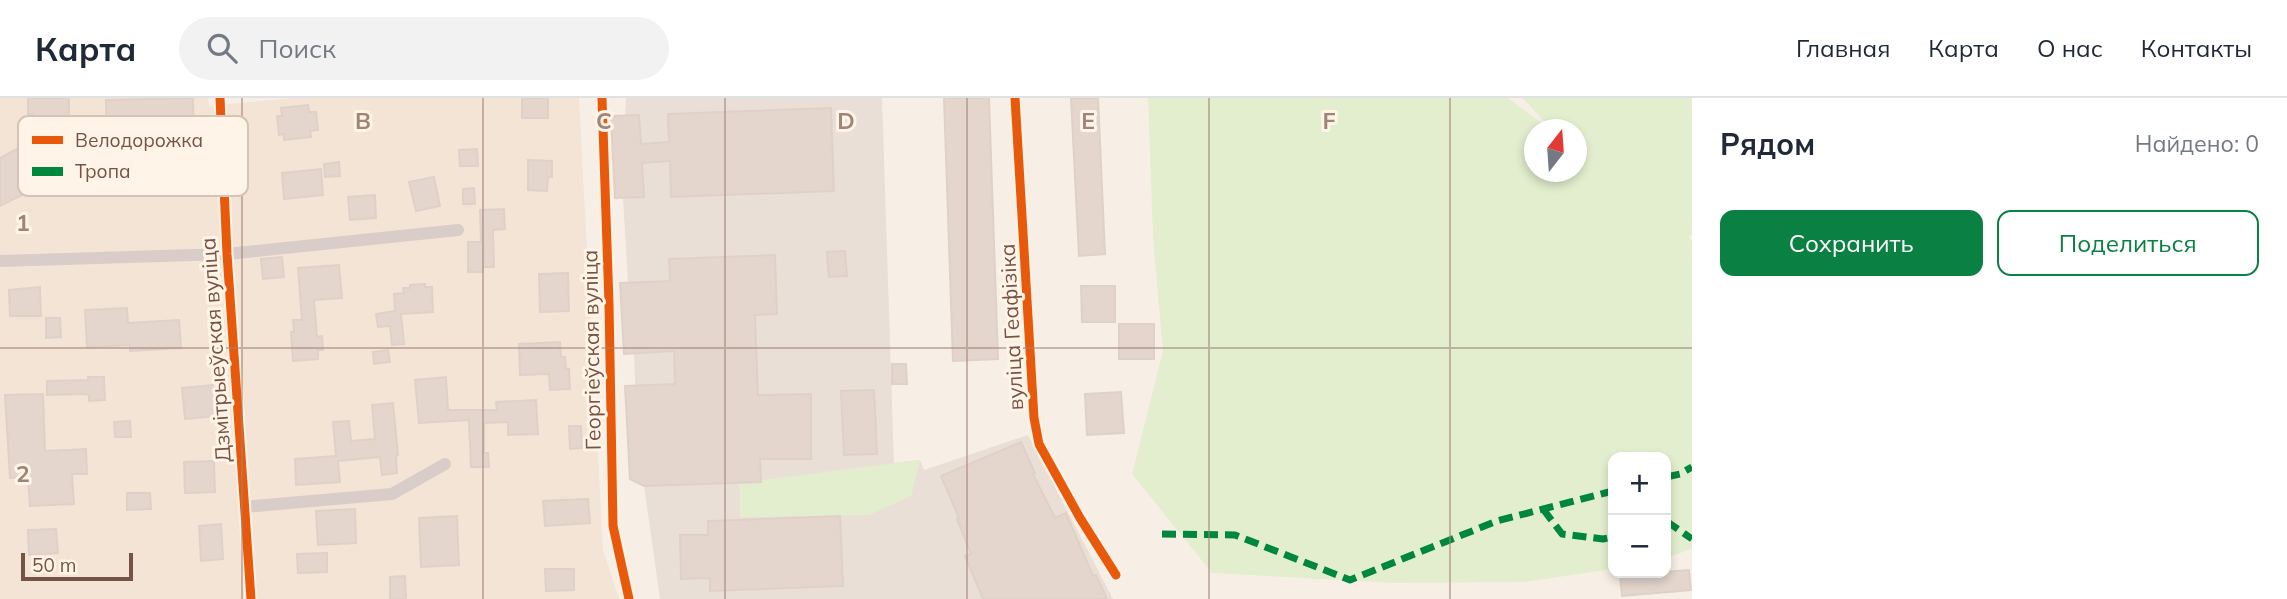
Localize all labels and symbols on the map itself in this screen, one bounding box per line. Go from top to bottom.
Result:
text: B [355,106,371,135]
text: C [596,106,612,135]
text: D [837,106,855,135]
text: E [1081,106,1095,135]
text: F [1322,106,1336,135]
legend [18,116,248,196]
north arrow [1524,119,1587,182]
text: Велодорожка [75,128,203,152]
text: Тропа [75,159,131,183]
text: 1 [16,208,30,237]
street label: Дзмітрыеўская вуліца [194,237,236,463]
street label: вуліца Геафізіка [994,243,1028,411]
street label: Георгіеўская вуліца [576,250,606,450]
text: 2 [16,459,30,488]
scale bar [21,550,133,582]

